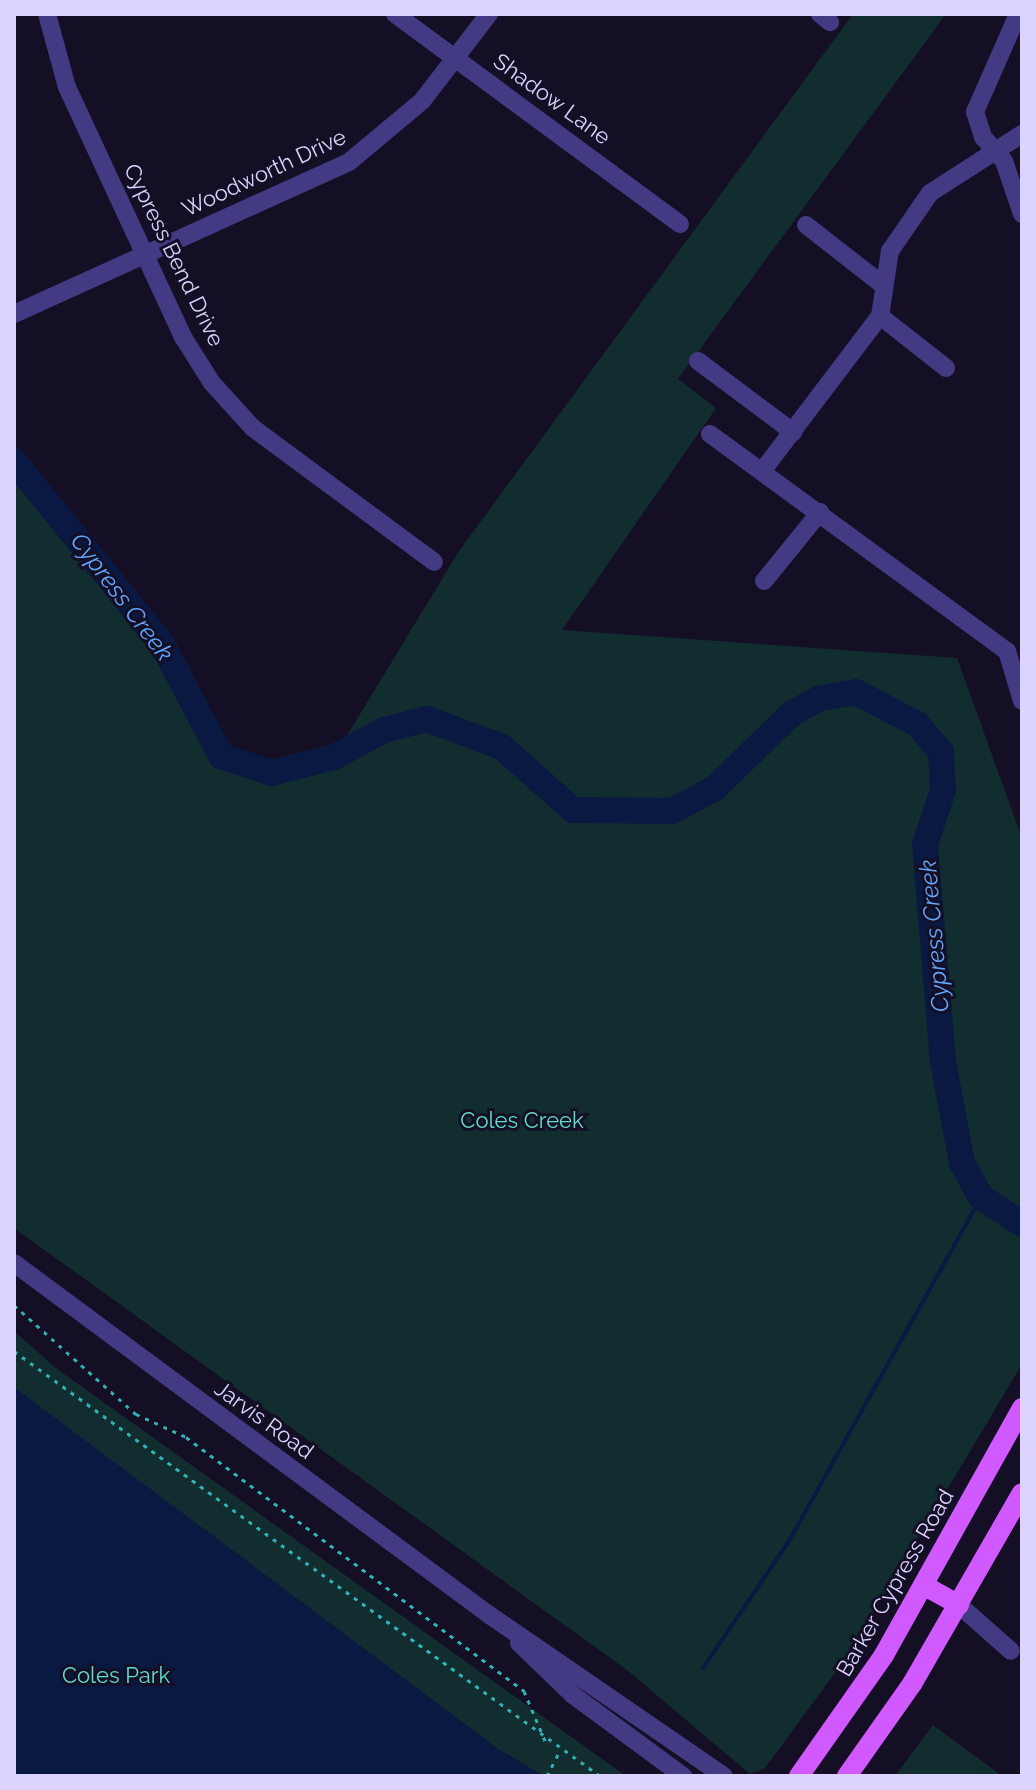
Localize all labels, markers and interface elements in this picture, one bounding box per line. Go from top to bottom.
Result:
street label: Shadow Lane [488,48,616,150]
street label: Woodworth Drive [178,123,350,223]
street label: Cypress Bend Drive [118,159,230,351]
water label: Cypress Creek [64,527,180,667]
water label: Cypress Creek [913,859,955,1013]
park label: Coles Creek [460,1108,584,1134]
street label: Jarvis Road [209,1375,319,1465]
street label: Barker Cypress Road [831,1485,959,1681]
park label: Coles Park [62,1663,170,1689]

